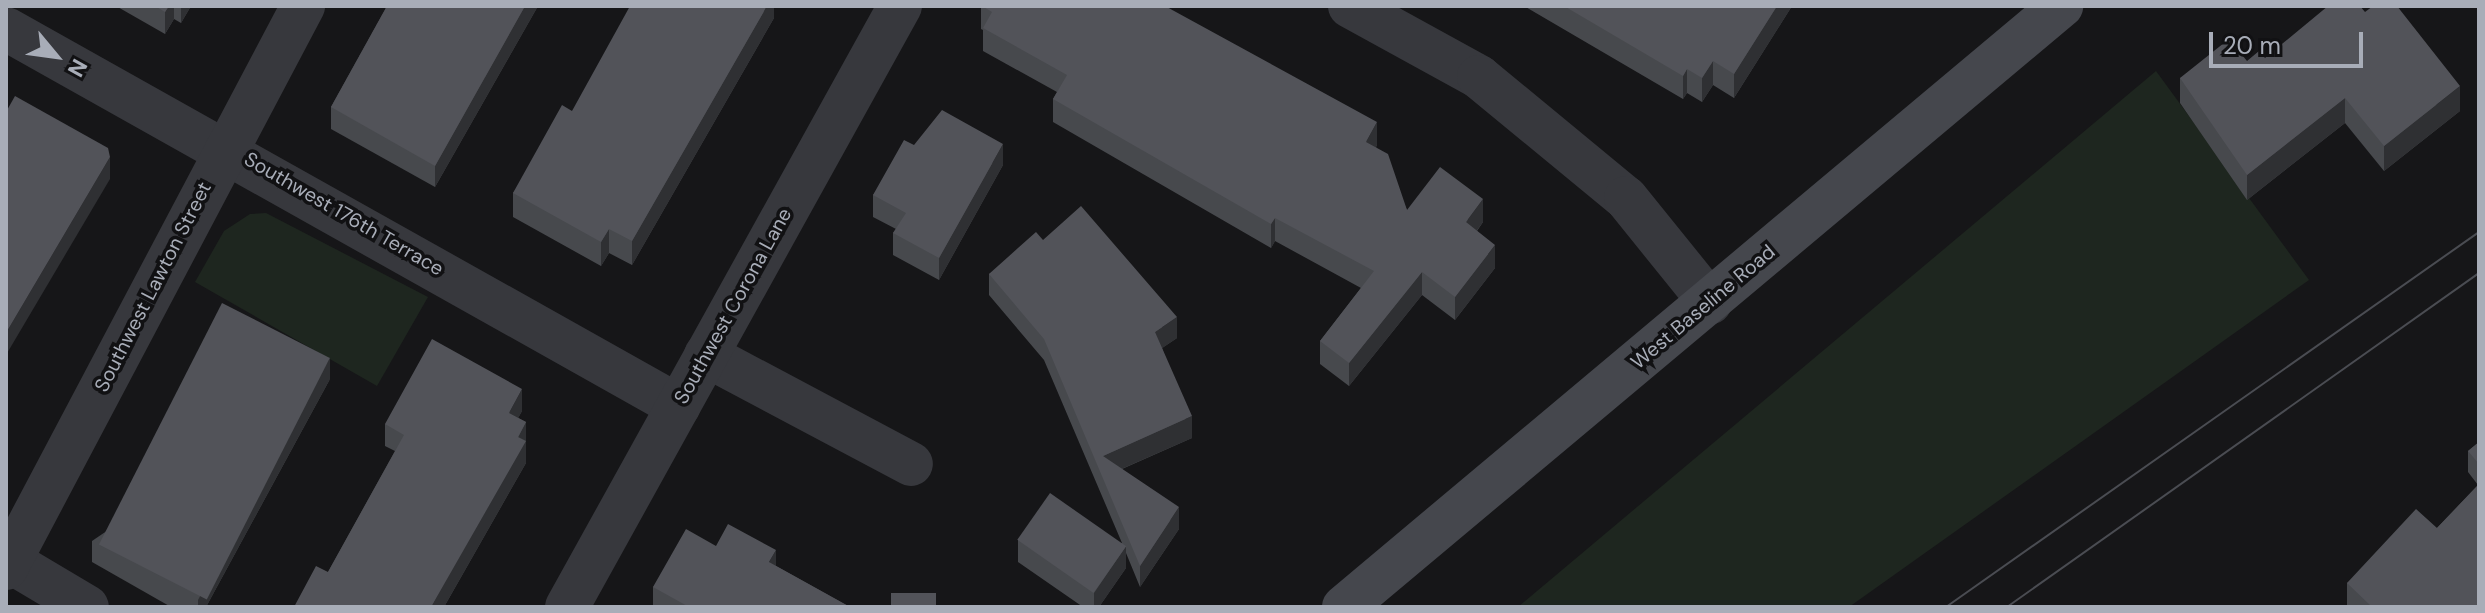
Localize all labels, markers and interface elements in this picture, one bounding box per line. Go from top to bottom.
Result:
north arrow [16,16,96,96]
scale bar [2213,16,2367,66]
text: 20 m [2223,30,2281,61]
text: N [61,54,94,82]
street label: Southwest 176th Terrace [240,147,448,281]
street label: Southwest Lawton Street [89,178,217,396]
street label: Southwest Corona Lane [669,204,797,408]
street label: West Baseline Road [1626,240,1780,374]

